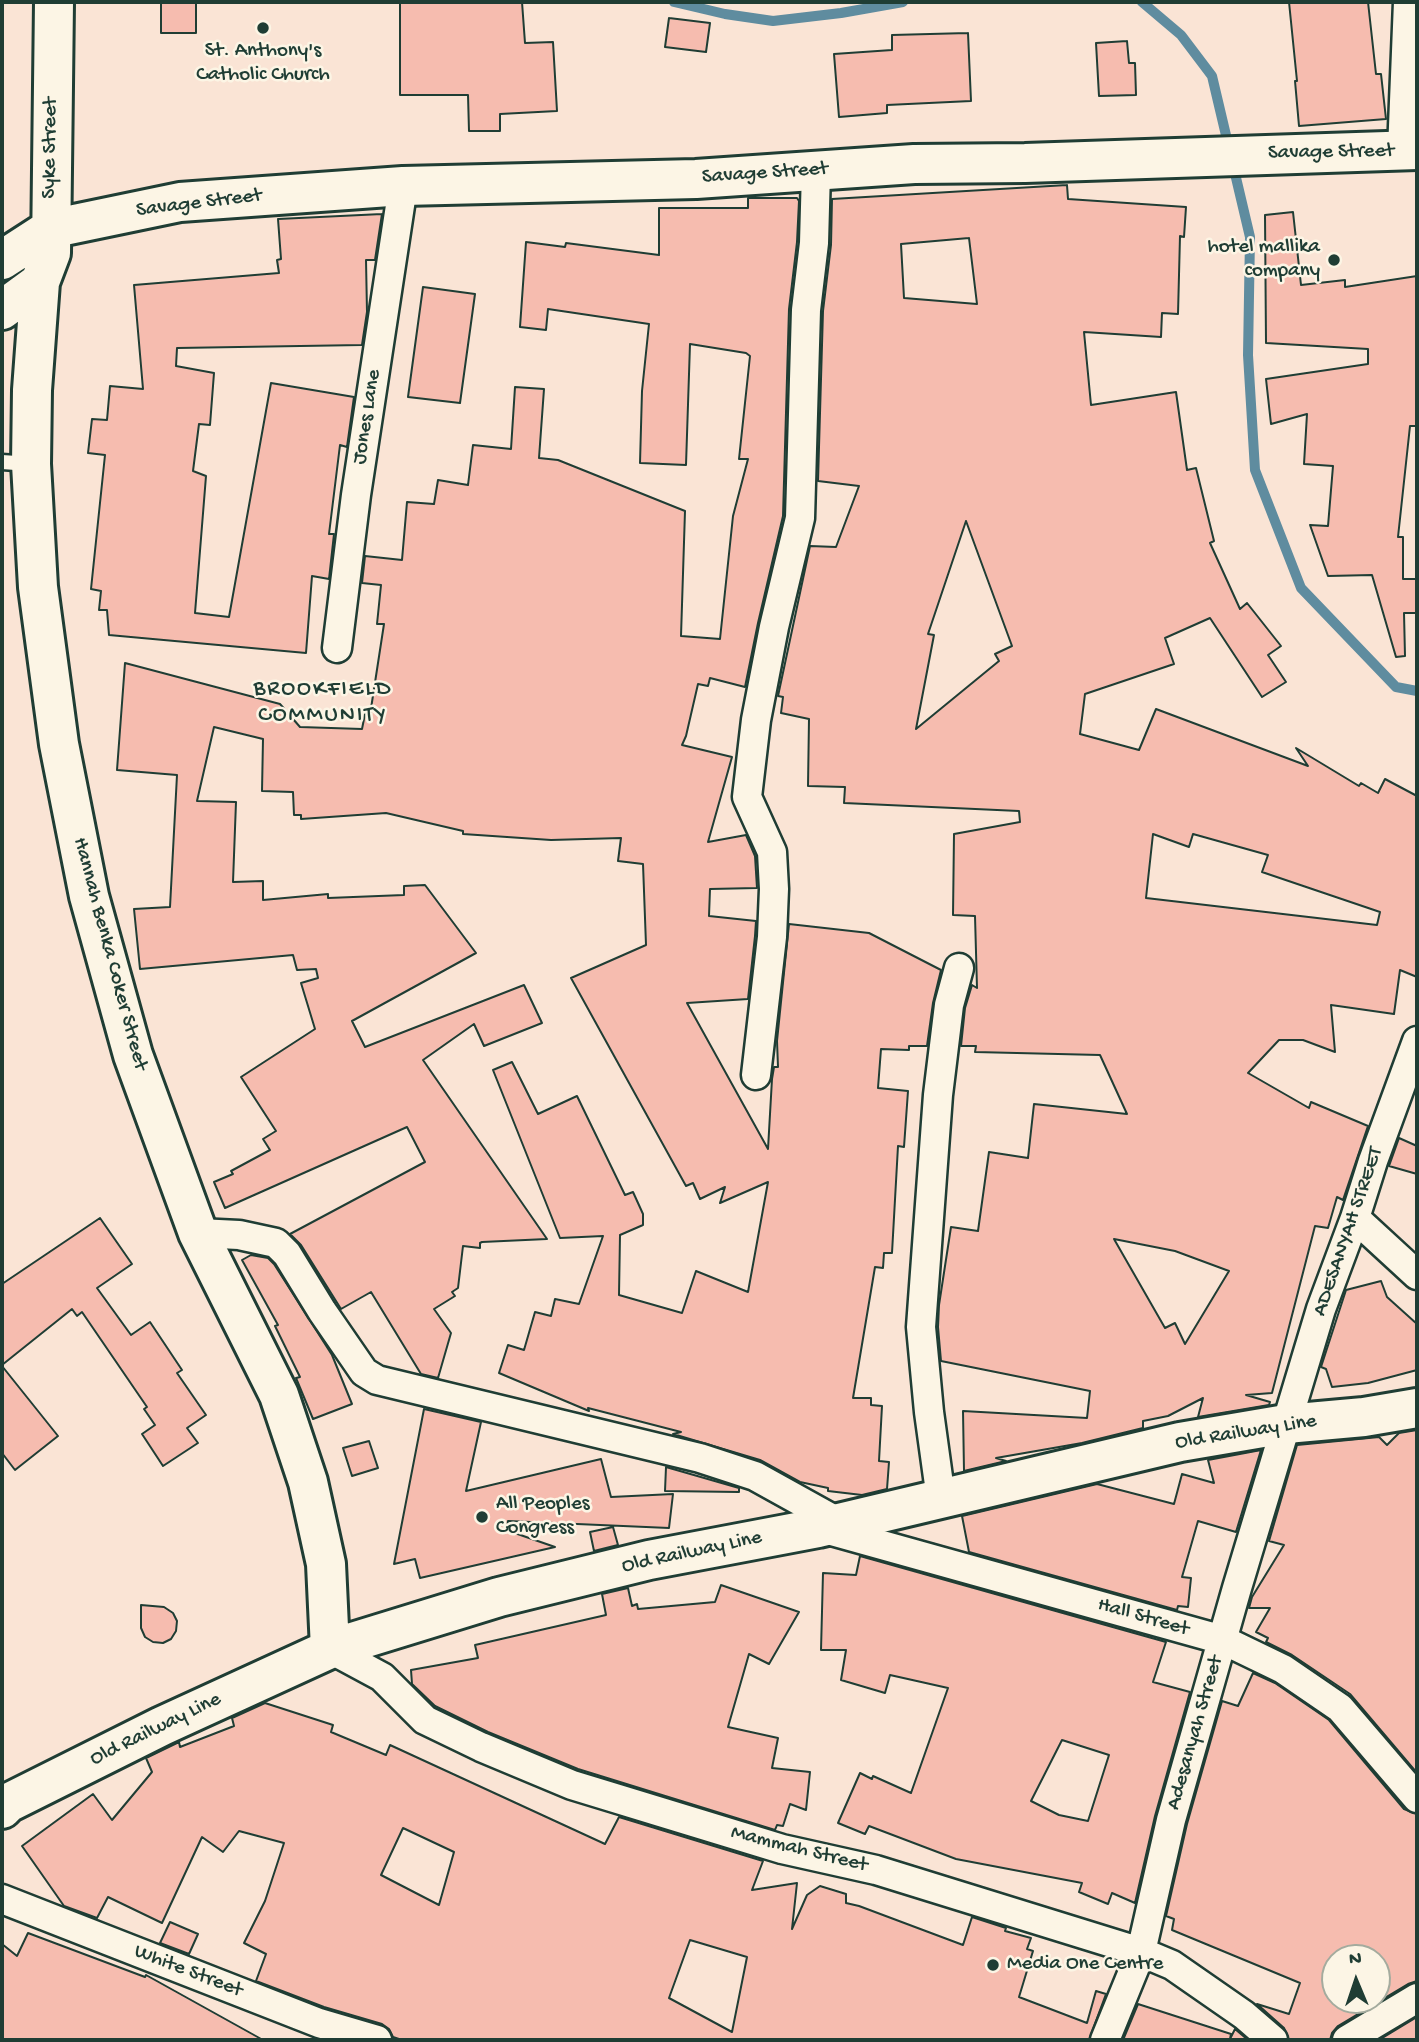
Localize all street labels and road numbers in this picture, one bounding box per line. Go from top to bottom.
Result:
street label: Syke Street [38,97,64,199]
street label: Savage Street [1268,139,1394,167]
street label: Savage Street [701,157,829,191]
street label: Savage Street [135,184,263,224]
street label: Jones Lane [348,368,388,466]
street label: Hannah Benka Coker Street [66,835,152,1073]
street label: ADESANYAH STREET [1308,1144,1390,1320]
street label: Old Railway Line [1174,1409,1318,1457]
street label: Old Railway Line [620,1526,764,1580]
street label: Hall Street [1094,1593,1192,1643]
street label: Adesanyah Street [1162,1653,1230,1813]
street label: Old Railway Line [86,1687,226,1773]
street label: Mammah Street [728,1821,870,1879]
street label: White Street [130,1940,246,2004]

